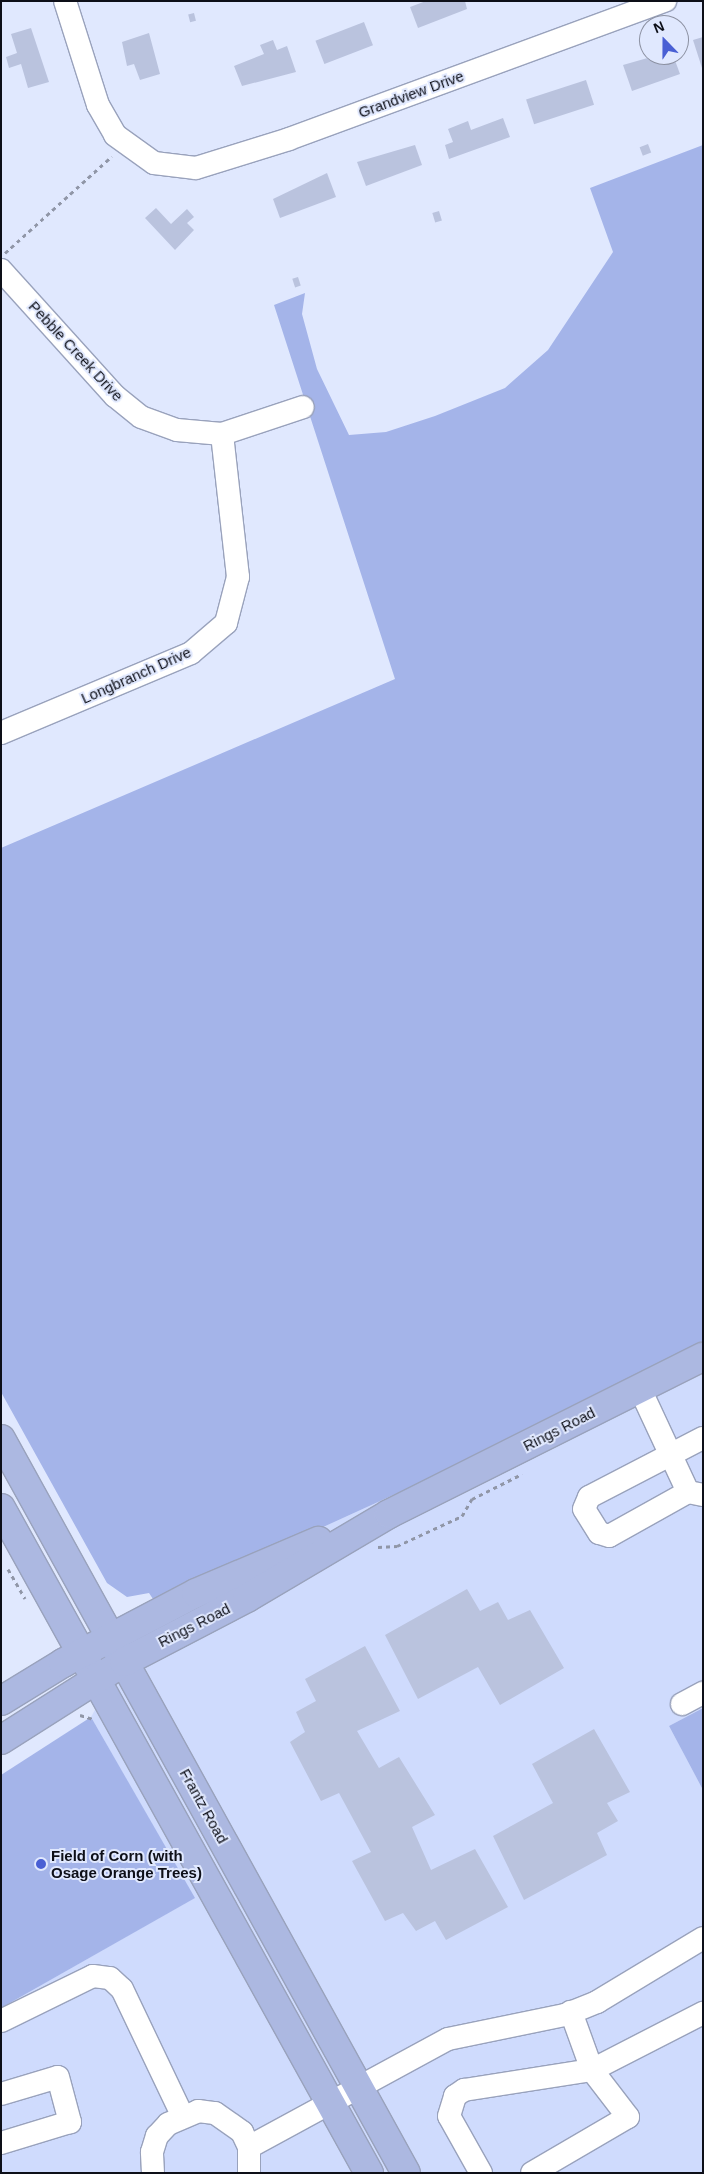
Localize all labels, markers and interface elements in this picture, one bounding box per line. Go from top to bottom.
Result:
north arrow [639,15,689,65]
text: N [651,18,666,36]
street label: Grandview Drive [356,67,466,121]
street label: Pebble Creek Drive [25,297,127,405]
street label: Longbranch Drive [78,643,194,707]
street label: Rings Road [520,1403,598,1455]
street label: Rings Road [155,1599,233,1651]
street label: Frantz Road [176,1766,232,1846]
place label: Field of Corn (with Osage Orange Trees) [51,1846,202,1881]
marker: Field of Corn (with Osage Orange Trees) [35,1858,47,1870]

